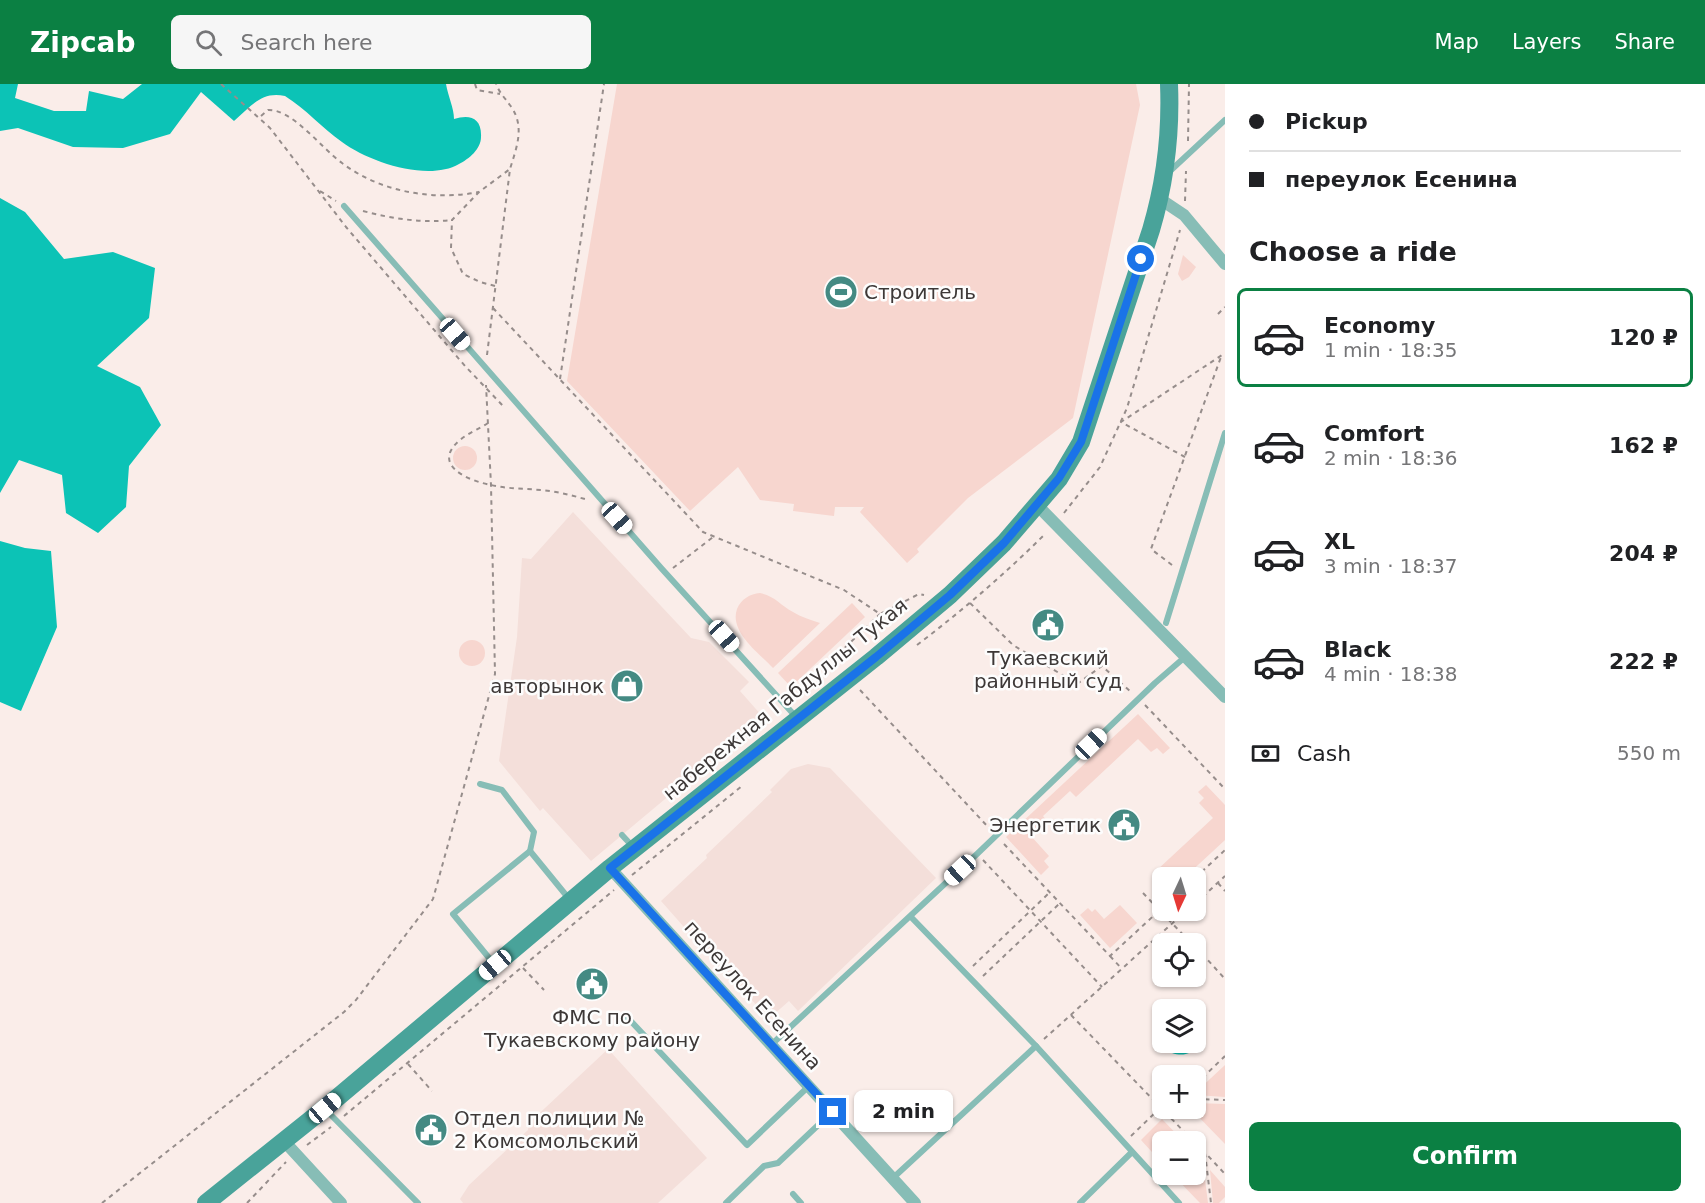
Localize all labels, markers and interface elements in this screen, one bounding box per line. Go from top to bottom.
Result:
search box [171,15,591,69]
text: Zipcab [30,26,135,59]
icon: search [192,26,225,59]
text: Search here [240,30,373,55]
text: Map [1435,30,1479,54]
text: Layers [1512,30,1581,54]
text: Share [1614,30,1675,54]
text: Pickup [1285,109,1368,134]
text: переулок Есенина [1285,167,1518,192]
text: Choose a ride [1249,236,1457,267]
route start [1127,245,1154,272]
sports icon: Строитель [823,274,859,310]
place label: Строитель [864,280,976,304]
icon: car [1252,311,1306,365]
text: Economy [1324,313,1435,338]
car [436,315,474,353]
text: 120 ₽ [1609,325,1678,350]
text: 1 min · 18:35 [1324,338,1458,362]
icon: car [1252,419,1306,473]
text: Comfort [1324,421,1424,446]
text: 162 ₽ [1609,433,1678,458]
text: 2 min · 18:36 [1324,446,1458,470]
car [598,499,636,537]
icon: car [1252,527,1306,581]
text: XL [1324,529,1355,554]
text: 204 ₽ [1609,541,1678,566]
text: 3 min · 18:37 [1324,554,1458,578]
street label: набережная Габдуллы Тукая [658,593,912,805]
public building icon: Тукаевский районный суд [1030,607,1066,643]
car [705,617,743,655]
icon: car [1252,635,1306,689]
text: Black [1324,637,1391,662]
place label: Тукаевский районный суд [974,646,1122,693]
text: 222 ₽ [1609,649,1678,674]
text: 4 min · 18:38 [1324,662,1458,686]
shop icon: авторынок [609,668,645,704]
place label: авторынок [490,674,604,698]
car [1072,725,1110,763]
icon: cash [1249,737,1282,770]
text: Cash [1297,741,1351,766]
text: 550 m [1617,741,1681,765]
public building icon: Энергетик [1106,807,1142,843]
place label: Энергетик [989,813,1101,837]
car [941,851,979,889]
north arrow [1152,867,1206,921]
map controls [1152,867,1206,1185]
street label: переулок Есенина [680,915,826,1075]
button: locate [1152,933,1206,987]
car [475,947,515,983]
public building icon: ФМС по Тукаевскому району [574,966,610,1002]
button: layers [1152,999,1206,1053]
place label: ФМС по Тукаевскому району [483,1005,700,1052]
button: + [1152,1065,1206,1119]
car [305,1090,345,1126]
callout: 2 min [854,1091,953,1133]
route end [819,1098,846,1125]
text: 2 min [872,1099,935,1123]
place label: Отдел полиции № 2 Комсомольский [454,1106,645,1153]
public building icon: Отдел полиции № 2 Комсомольский [413,1112,449,1148]
button: Confirm [1249,1122,1681,1191]
button: − [1152,1131,1206,1185]

